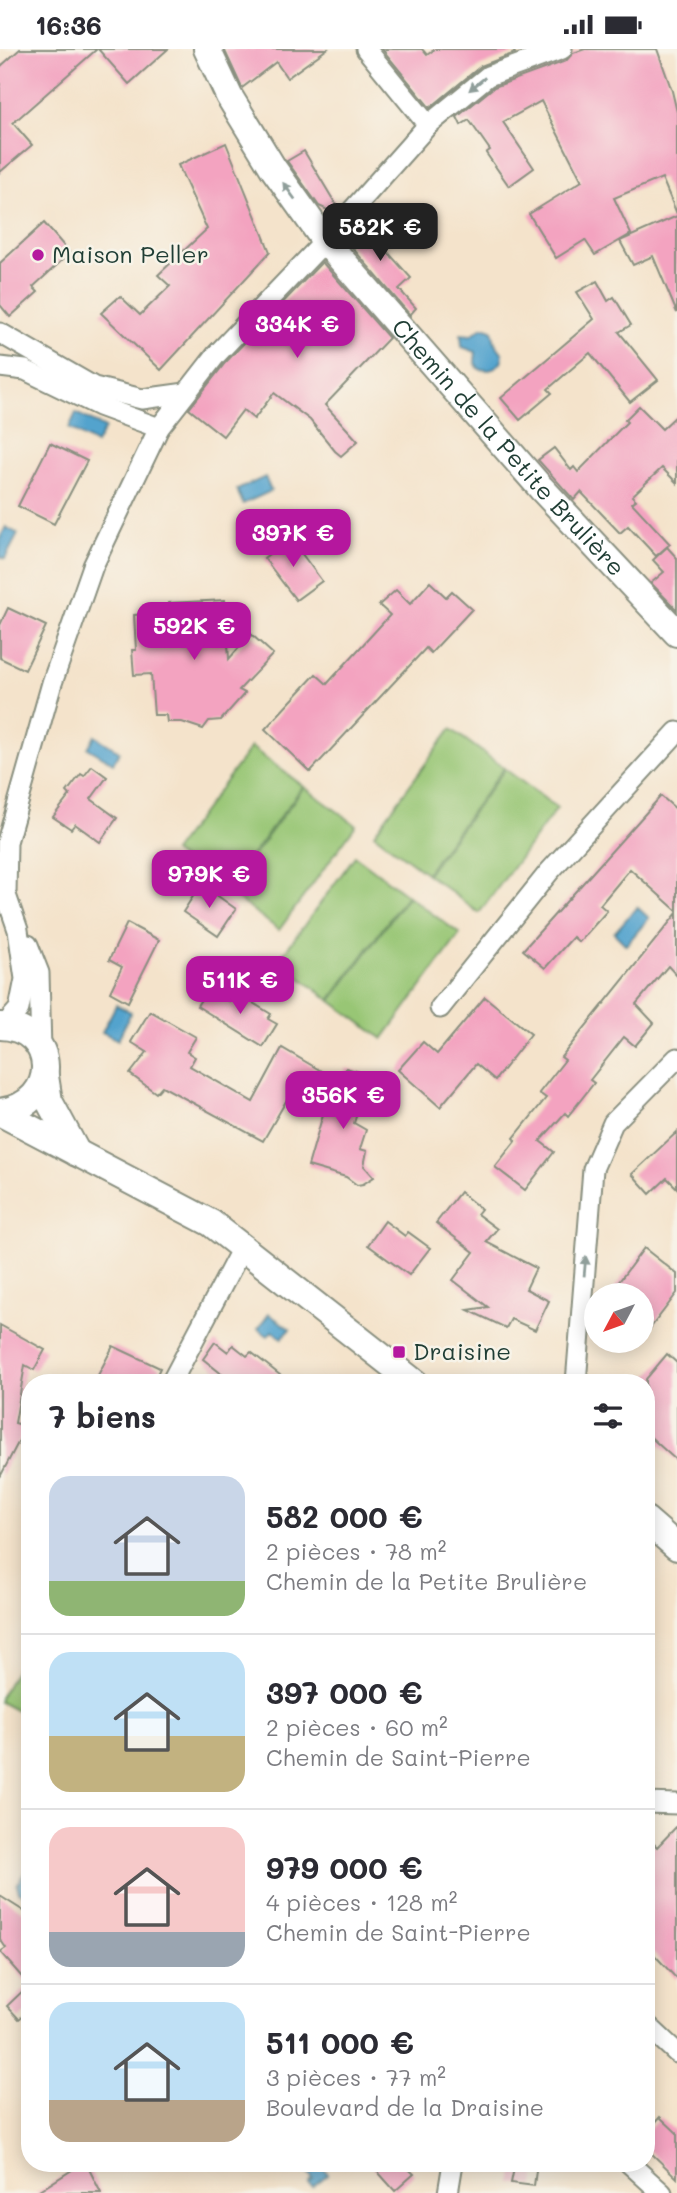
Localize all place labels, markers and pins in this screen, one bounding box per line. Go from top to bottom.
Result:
pin: 582K € [323,203,437,263]
place label: Maison Peller [52,238,209,269]
marker: Maison Peller [30,247,46,263]
pin: 334K € [240,301,354,360]
pin: 397K € [236,510,350,569]
pin: 592K € [137,603,251,662]
pin: 979K € [152,851,266,910]
pin: 511K € [183,957,297,1016]
pin: 356K € [286,1072,400,1131]
place label: Draisine [413,1335,511,1366]
marker: Draisine [391,1344,407,1360]

